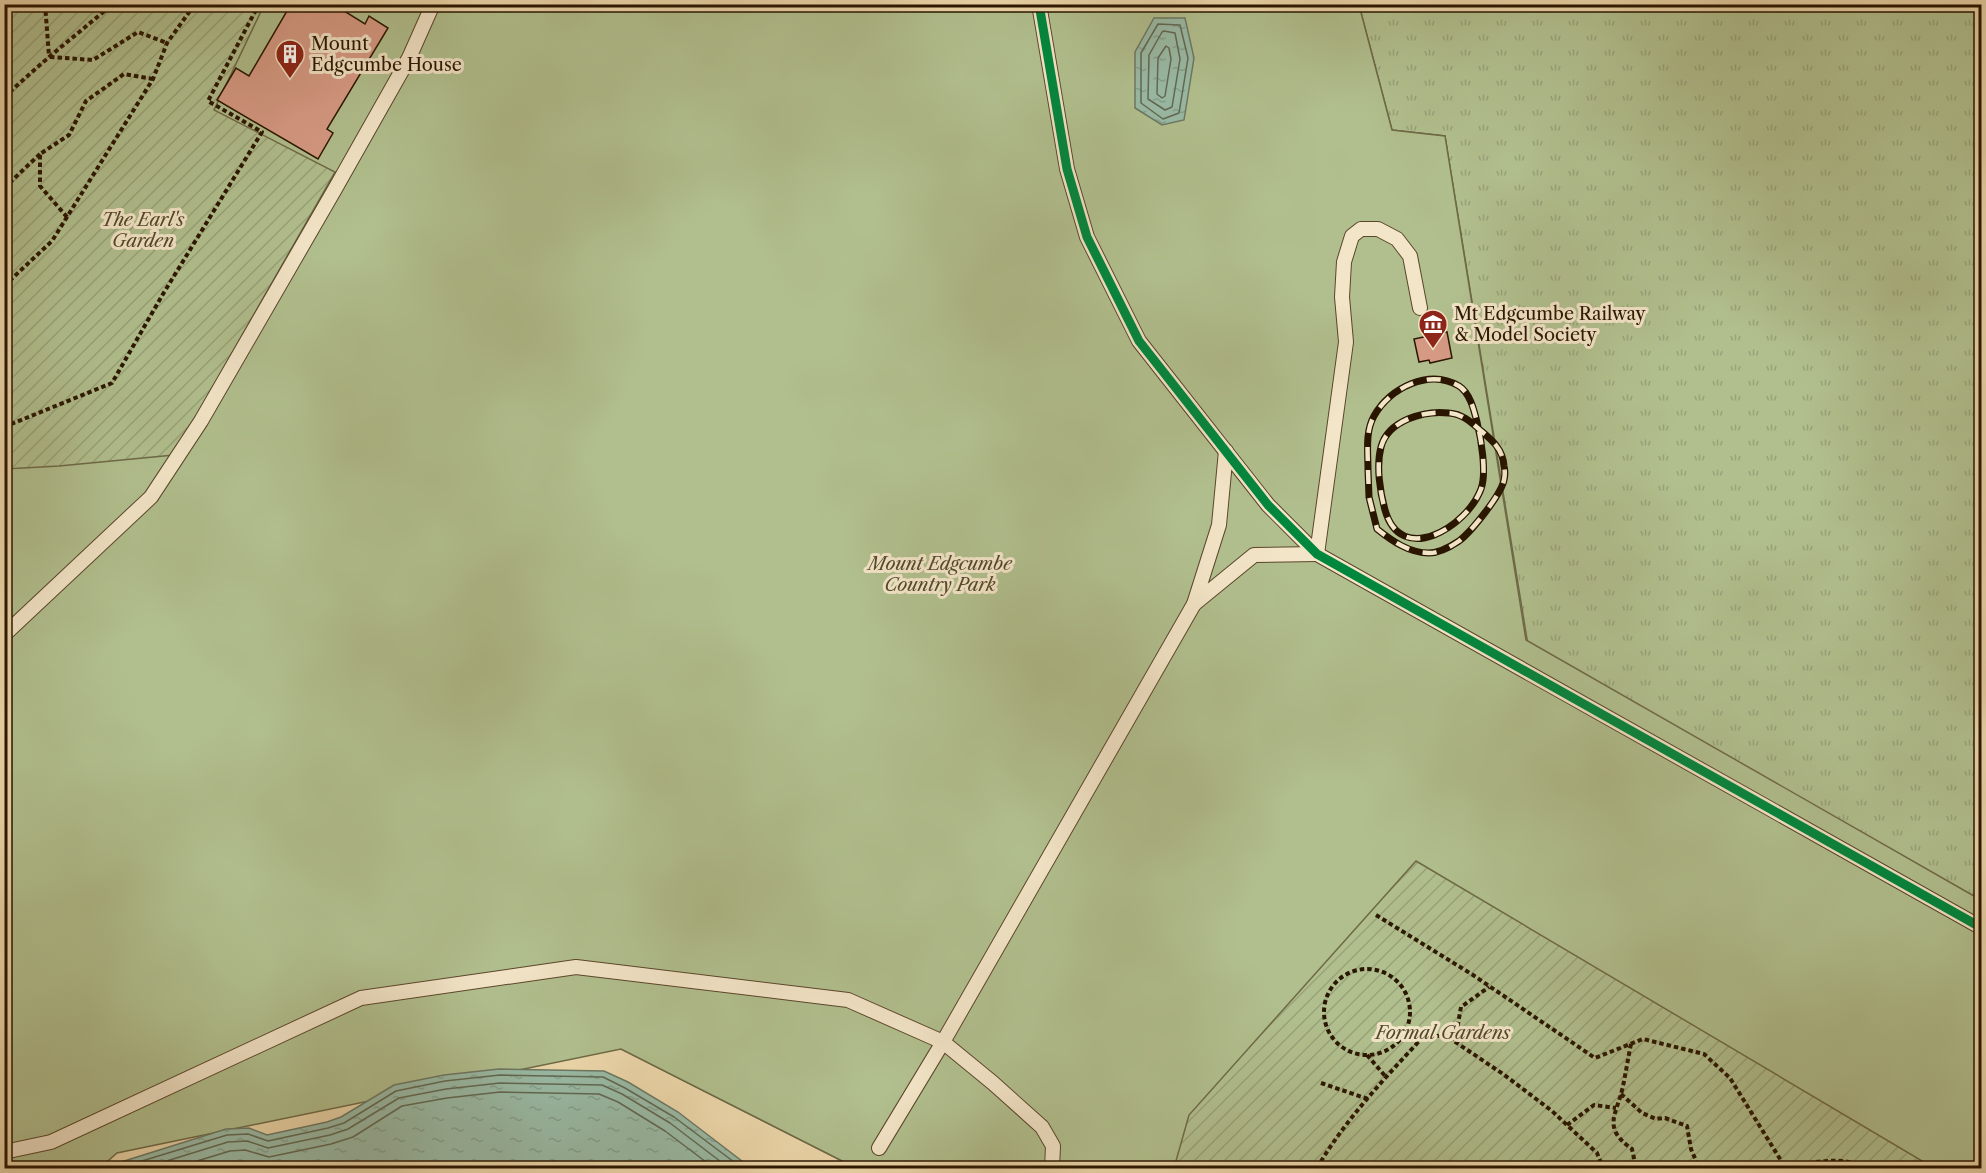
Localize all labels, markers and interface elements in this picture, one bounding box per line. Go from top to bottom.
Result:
place label: Mount Edgcumbe House [311,33,462,76]
building icon: Mount Edgcumbe House [274,38,306,80]
park label: The Earl's Garden [102,209,185,252]
place label: Mt Edgcumbe Railway & Model Society [1454,303,1647,346]
museum icon: Mt Edgcumbe Railway & Model Society [1417,308,1449,350]
park label: Mount Edgcumbe Country Park [866,553,1013,596]
park label: Formal Gardens [1374,1022,1511,1044]

